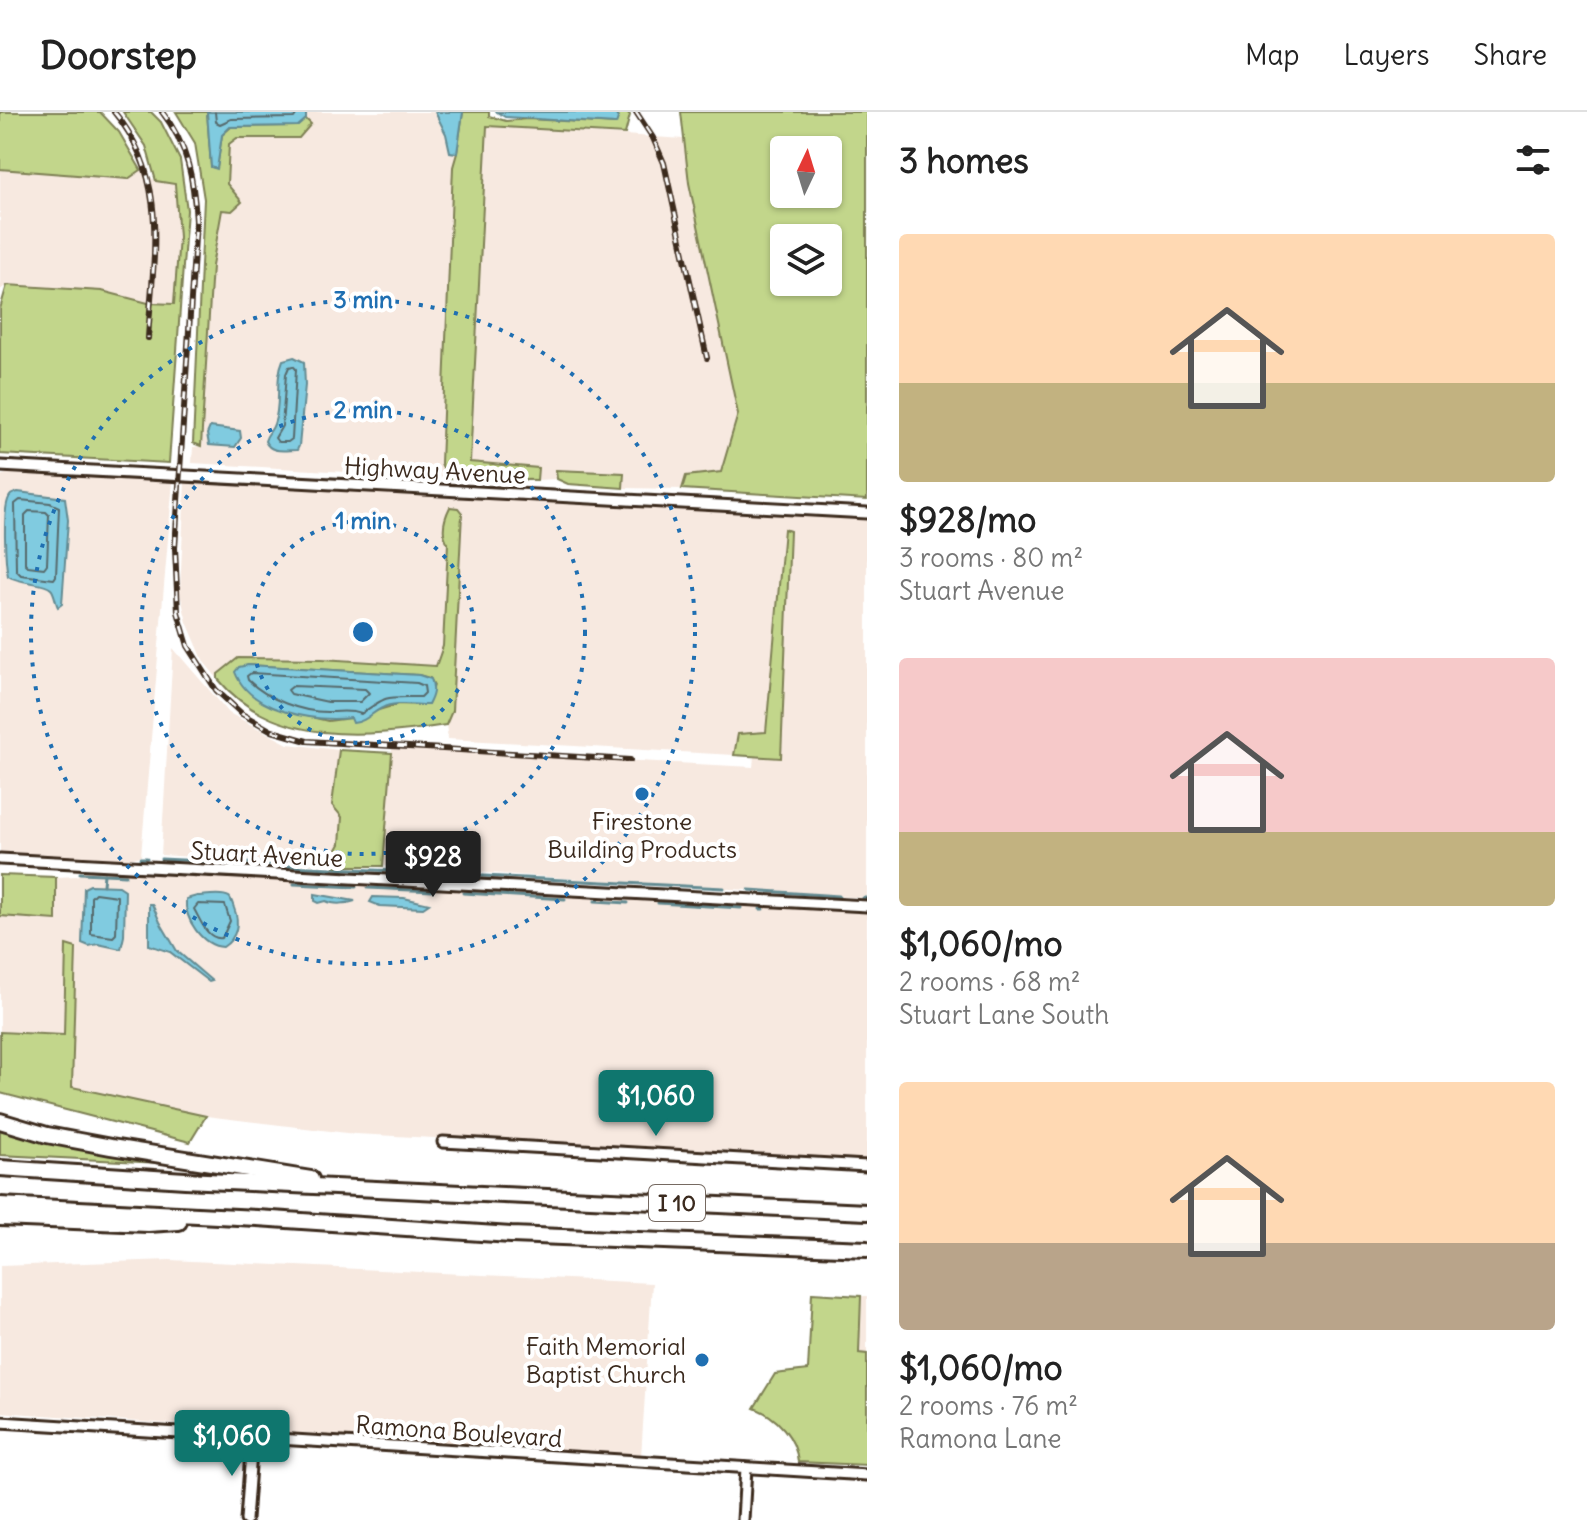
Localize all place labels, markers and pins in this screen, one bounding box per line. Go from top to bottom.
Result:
centre of rings [349,618,377,646]
marker: Firestone Building Products [633,785,651,803]
place label: Firestone Building Products [547,806,737,864]
pin: $928 [386,831,480,899]
pin: $1,060 [591,1070,721,1138]
place label: Faith Memorial Baptist Church [526,1331,686,1389]
marker: Faith Memorial Baptist Church [693,1351,711,1369]
pin: $1,060 [167,1410,297,1478]

